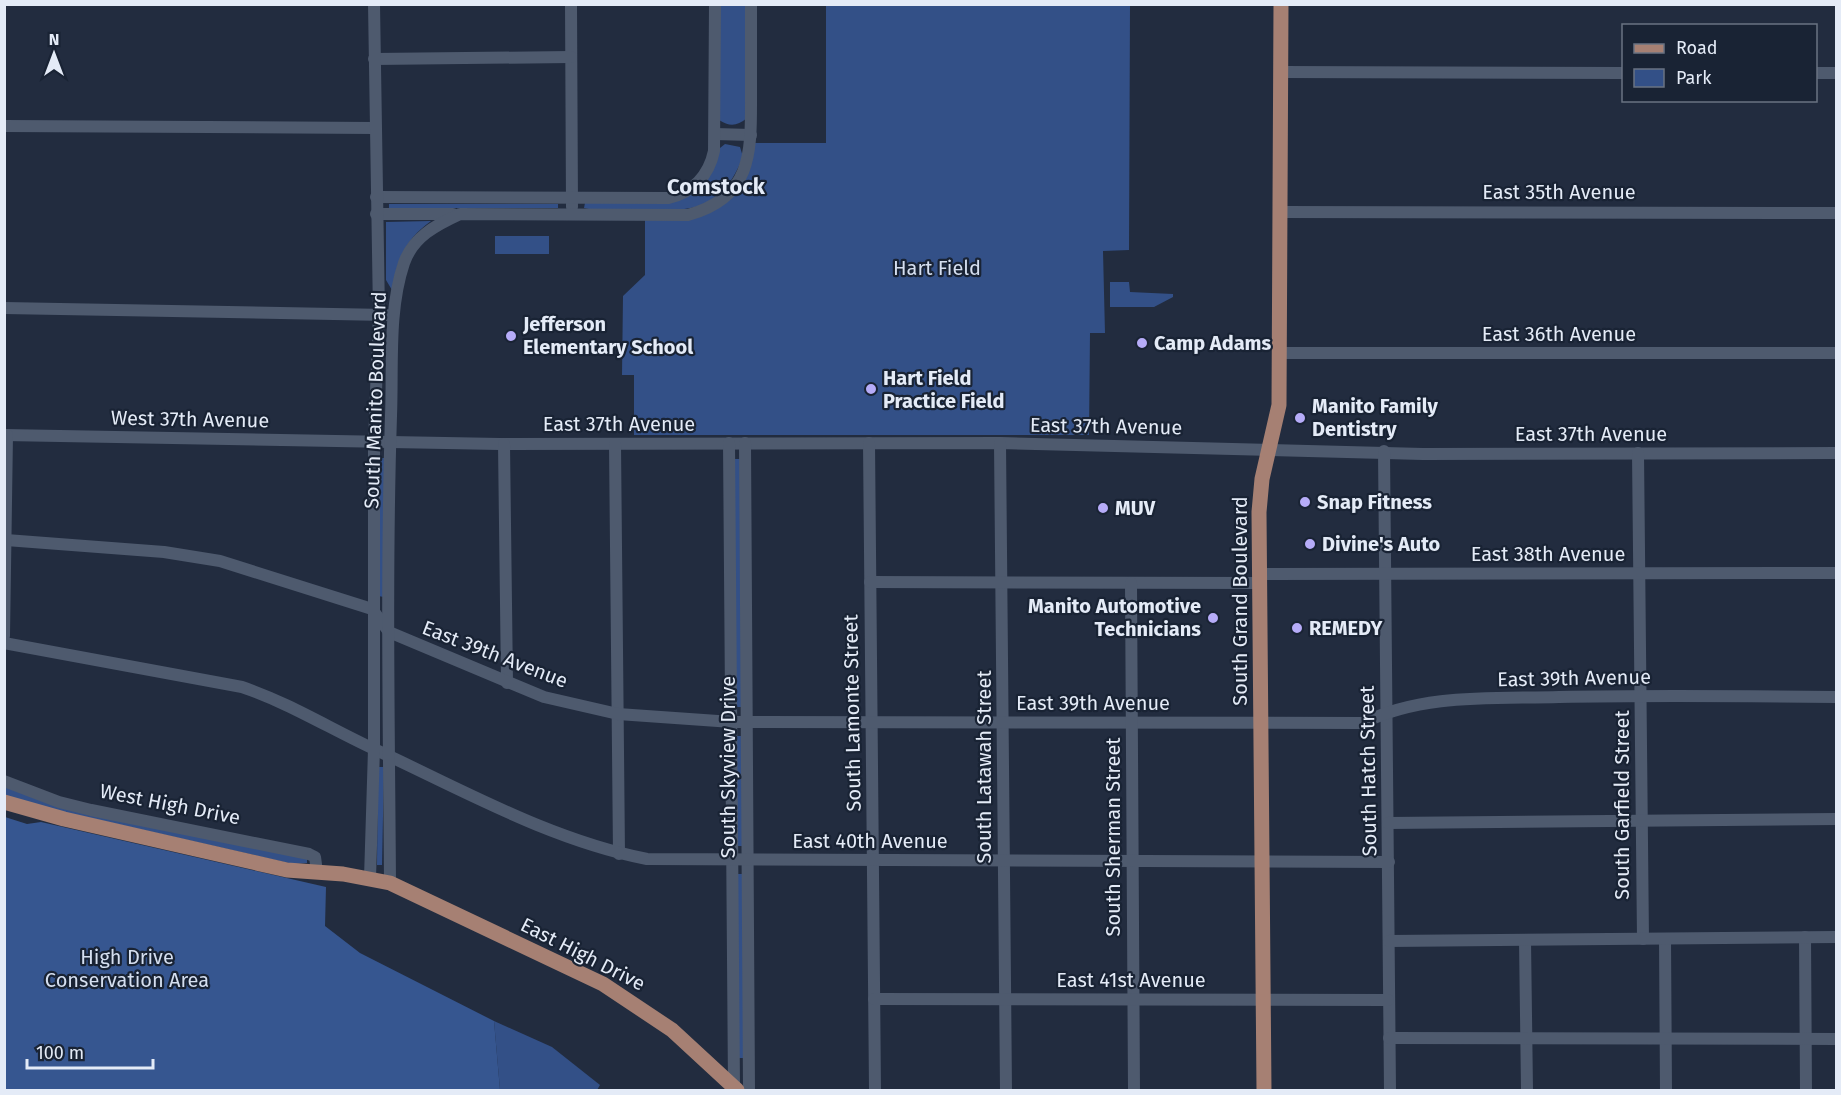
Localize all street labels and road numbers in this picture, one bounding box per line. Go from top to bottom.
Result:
street label: East 35th Avenue [1482,180,1636,204]
street label: South Manito Boulevard [359,291,391,509]
street label: East 36th Avenue [1482,322,1636,346]
street label: West 37th Avenue [111,406,269,432]
street label: East 37th Avenue [543,412,695,436]
street label: East 37th Avenue [1030,413,1182,439]
street label: East 37th Avenue [1515,422,1667,446]
street label: South Grand Boulevard [1228,496,1252,706]
street label: East 38th Avenue [1471,542,1625,566]
street label: South Lamonte Street [838,614,866,812]
street label: East 39th Avenue [419,615,571,693]
street label: East 39th Avenue [1497,665,1651,691]
street label: South Latawah Street [972,670,996,864]
street label: South Skyview Drive [716,676,740,858]
street label: South Hatch Street [1354,685,1381,857]
street label: East 39th Avenue [1016,691,1170,715]
street label: South Garfield Street [1610,710,1634,900]
street label: South Sherman Street [1101,737,1125,937]
street label: West High Drive [98,779,242,829]
street label: East 40th Avenue [792,829,948,853]
street label: East High Drive [517,912,649,996]
street label: East 41st Avenue [1056,968,1206,992]

